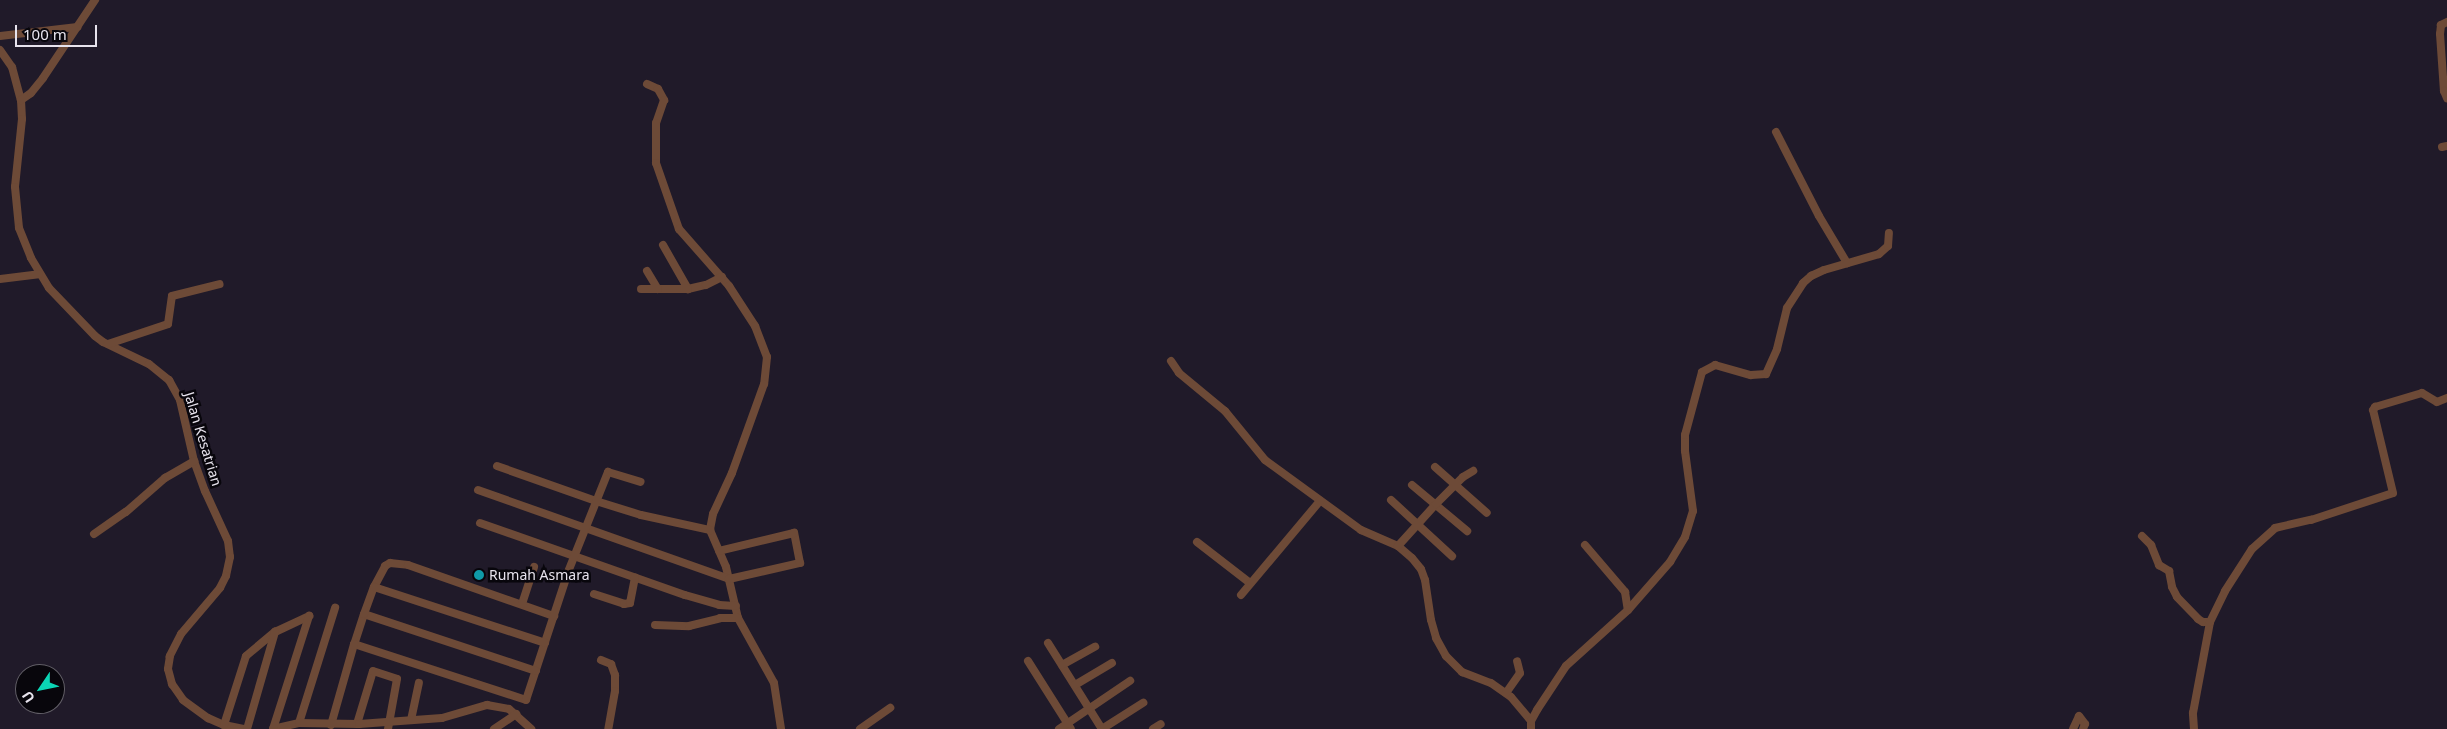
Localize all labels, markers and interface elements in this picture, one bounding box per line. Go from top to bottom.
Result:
scale bar [18,15,100,47]
text: 100 m [23,24,67,44]
street label: Jalan Kesatrian [181,390,225,488]
place label: Rumah Asmara [489,567,590,583]
marker: Rumah Asmara [473,569,485,581]
north arrow [15,664,65,714]
text: U [17,687,39,707]

